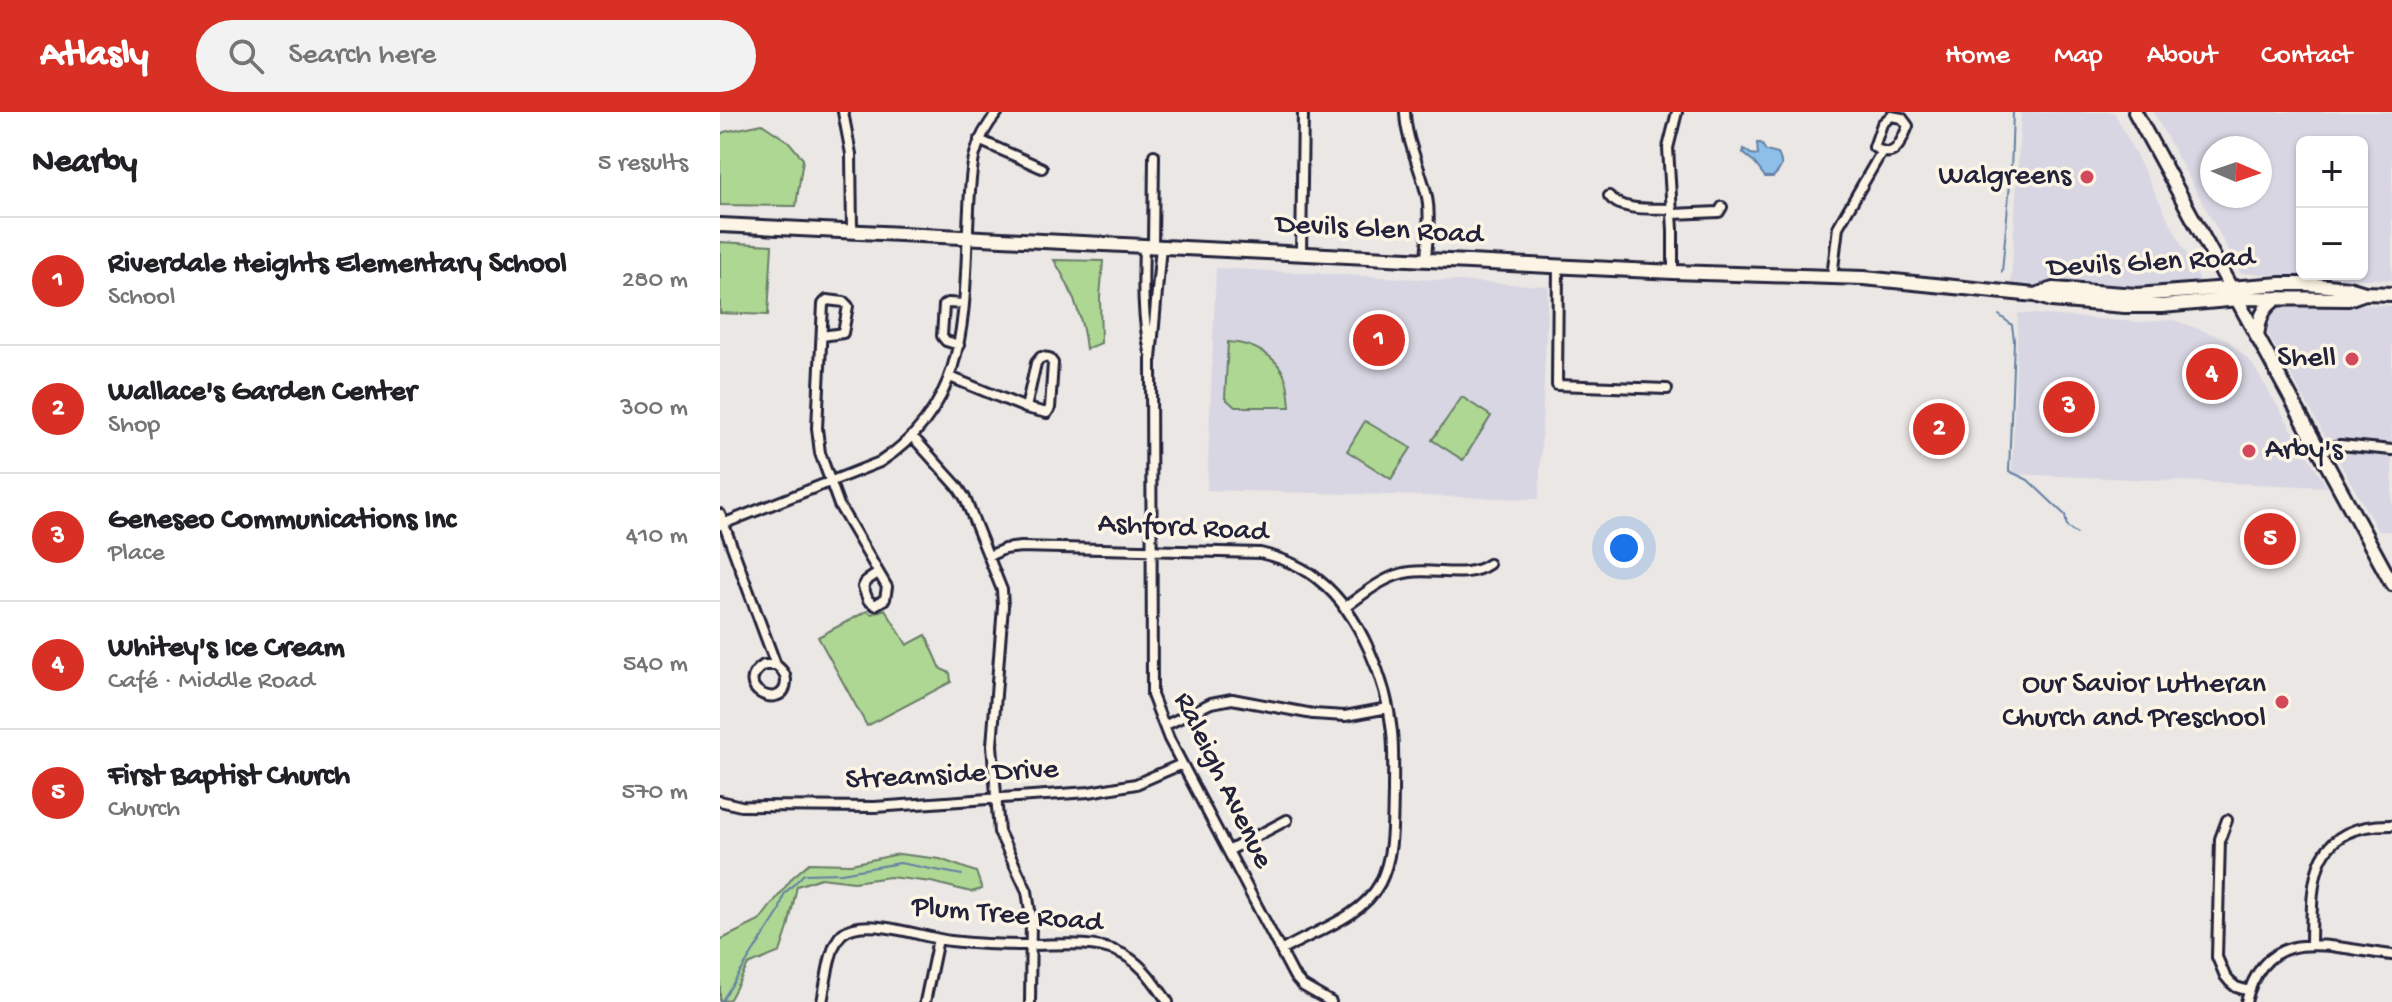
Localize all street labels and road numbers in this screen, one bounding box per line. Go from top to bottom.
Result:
street label: Devils Glen Road [1273,208,1486,254]
street label: Devils Glen Road [2045,241,2258,287]
street label: Ashford Road [1097,507,1271,551]
street label: Raleigh Avenue [1164,687,1280,875]
street label: Streamside Drive [845,753,1060,799]
street label: Plum Tree Road [909,890,1106,942]

